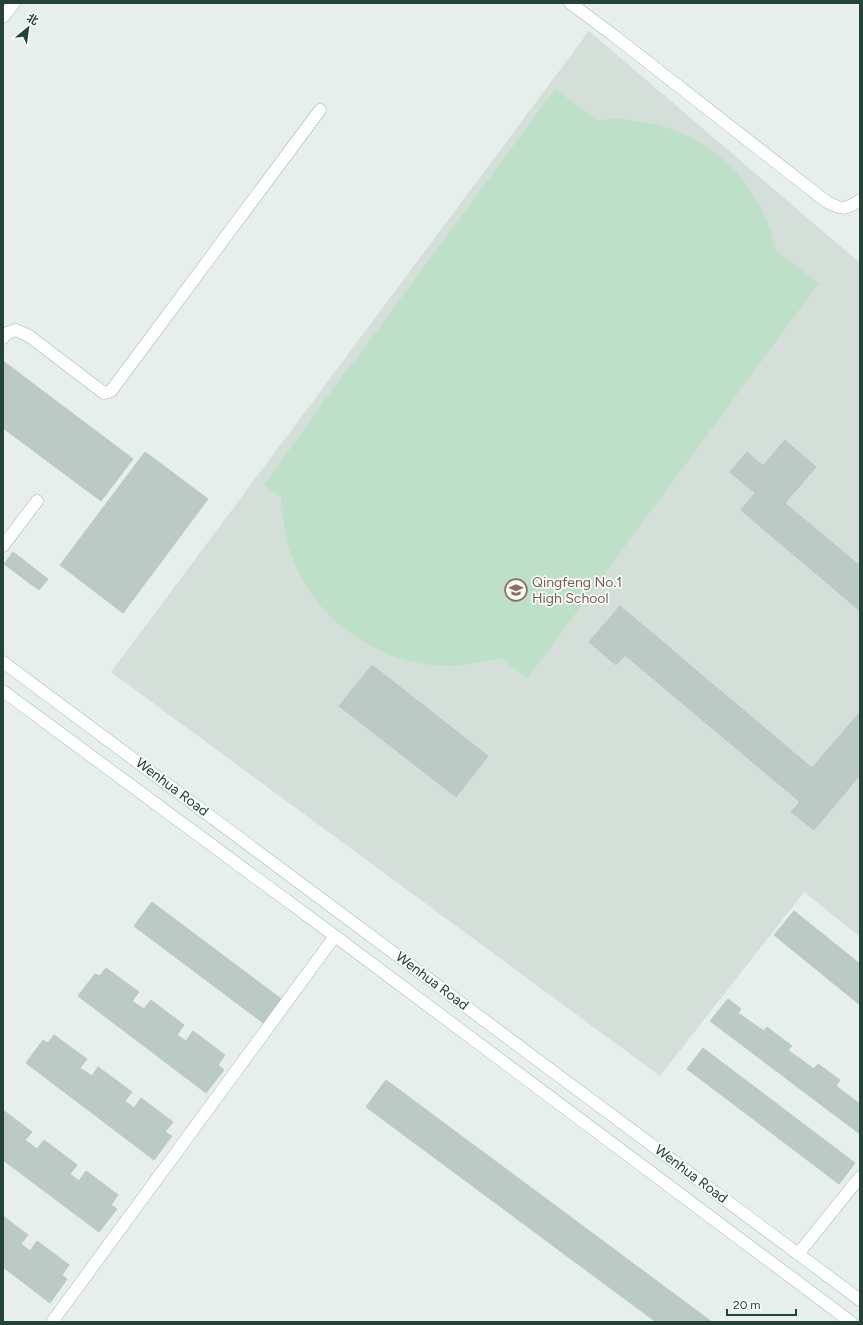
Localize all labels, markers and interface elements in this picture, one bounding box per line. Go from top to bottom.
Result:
north arrow [8,8,48,48]
text: 北 [25,11,41,28]
place label: Qingfeng No.1 High School [532,574,622,607]
school or university icon: Qingfeng No.1 High School [503,577,529,603]
street label: Wenhua Road [132,754,212,820]
street label: Wenhua Road [392,948,472,1014]
street label: Wenhua Road [651,1141,731,1207]
scale bar [727,1291,796,1317]
text: 20 m [733,1298,761,1312]

